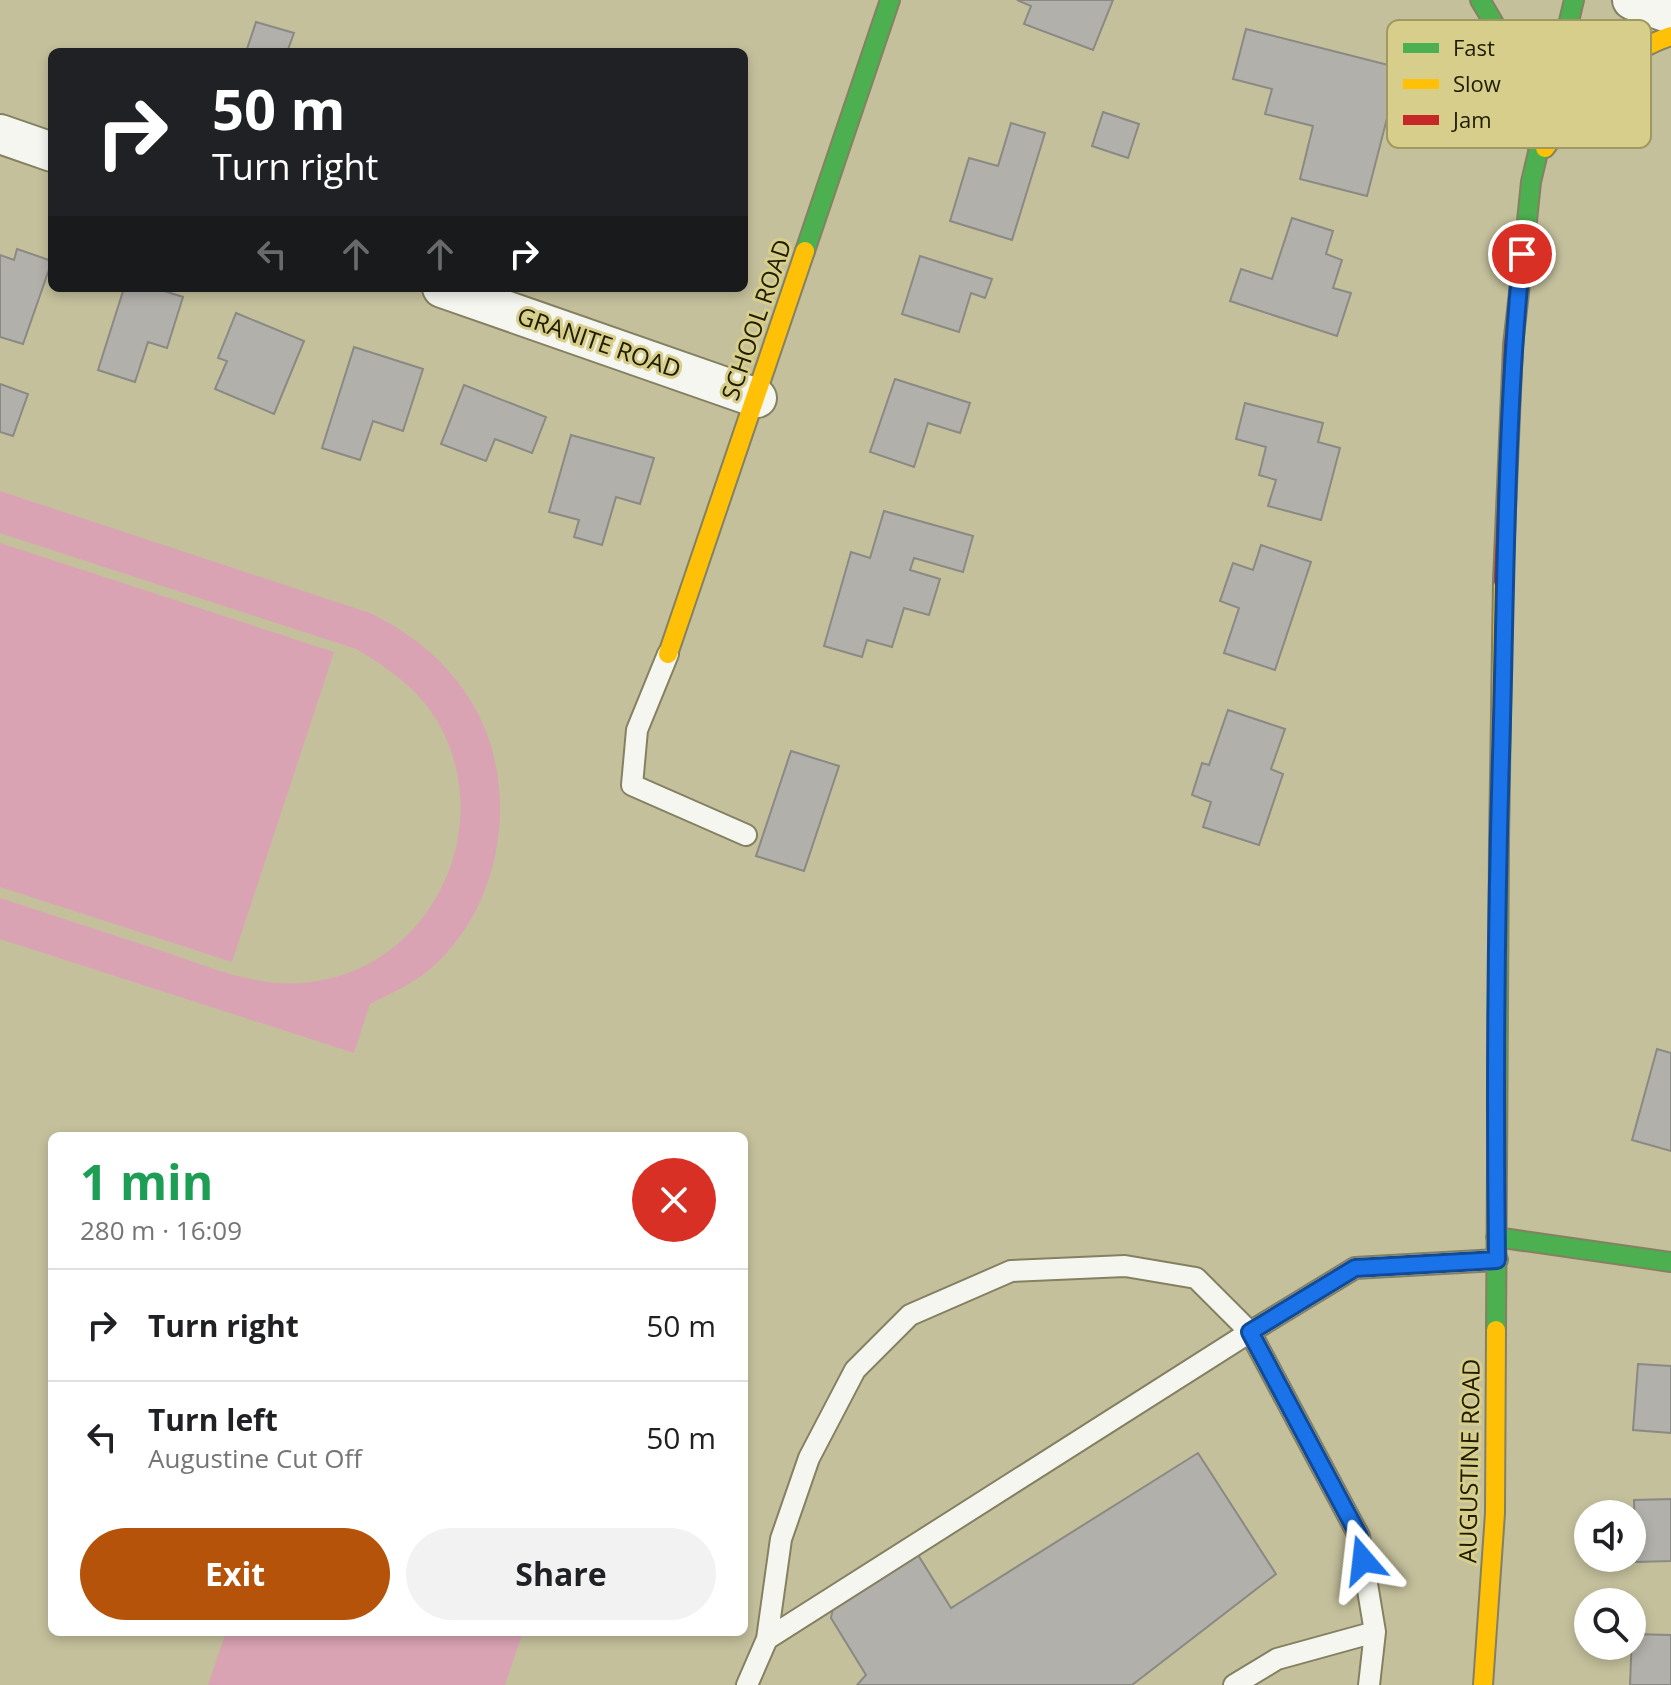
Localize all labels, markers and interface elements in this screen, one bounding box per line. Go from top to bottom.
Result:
legend [1387,20,1651,148]
text: Fast [1453,32,1495,62]
text: Slow [1453,68,1501,98]
text: 50 m [212,70,346,146]
icon: right [80,80,184,184]
text: Jam [1451,104,1492,134]
text: Turn right [212,142,378,191]
pin [1488,220,1556,288]
icon: left [250,232,294,276]
icon: ahead [334,232,378,276]
icon: ahead [418,232,462,276]
icon: right [502,232,546,276]
icon: arrive [1500,232,1544,276]
street label: SCHOOL ROAD [713,235,799,404]
street label: GRANITE ROAD [513,298,686,385]
text: 1 min [80,1149,213,1214]
button: close [632,1158,716,1242]
text: 280 m · 16:09 [80,1212,242,1248]
icon: right [80,1303,124,1347]
text: Turn right [148,1305,299,1346]
text: 50 m [646,1305,716,1346]
street label: AUGUSTINE ROAD [1450,1358,1487,1563]
text: Turn left [148,1399,278,1440]
icon: left [80,1415,124,1459]
text: 50 m [646,1417,716,1458]
text: Augustine Cut Off [148,1440,362,1476]
map controls [1574,1500,1646,1660]
button: sound [1574,1500,1646,1572]
position arrow [1321,1518,1405,1602]
button: Exit [80,1528,390,1620]
button: Share [406,1528,716,1620]
button: search [1574,1588,1646,1660]

